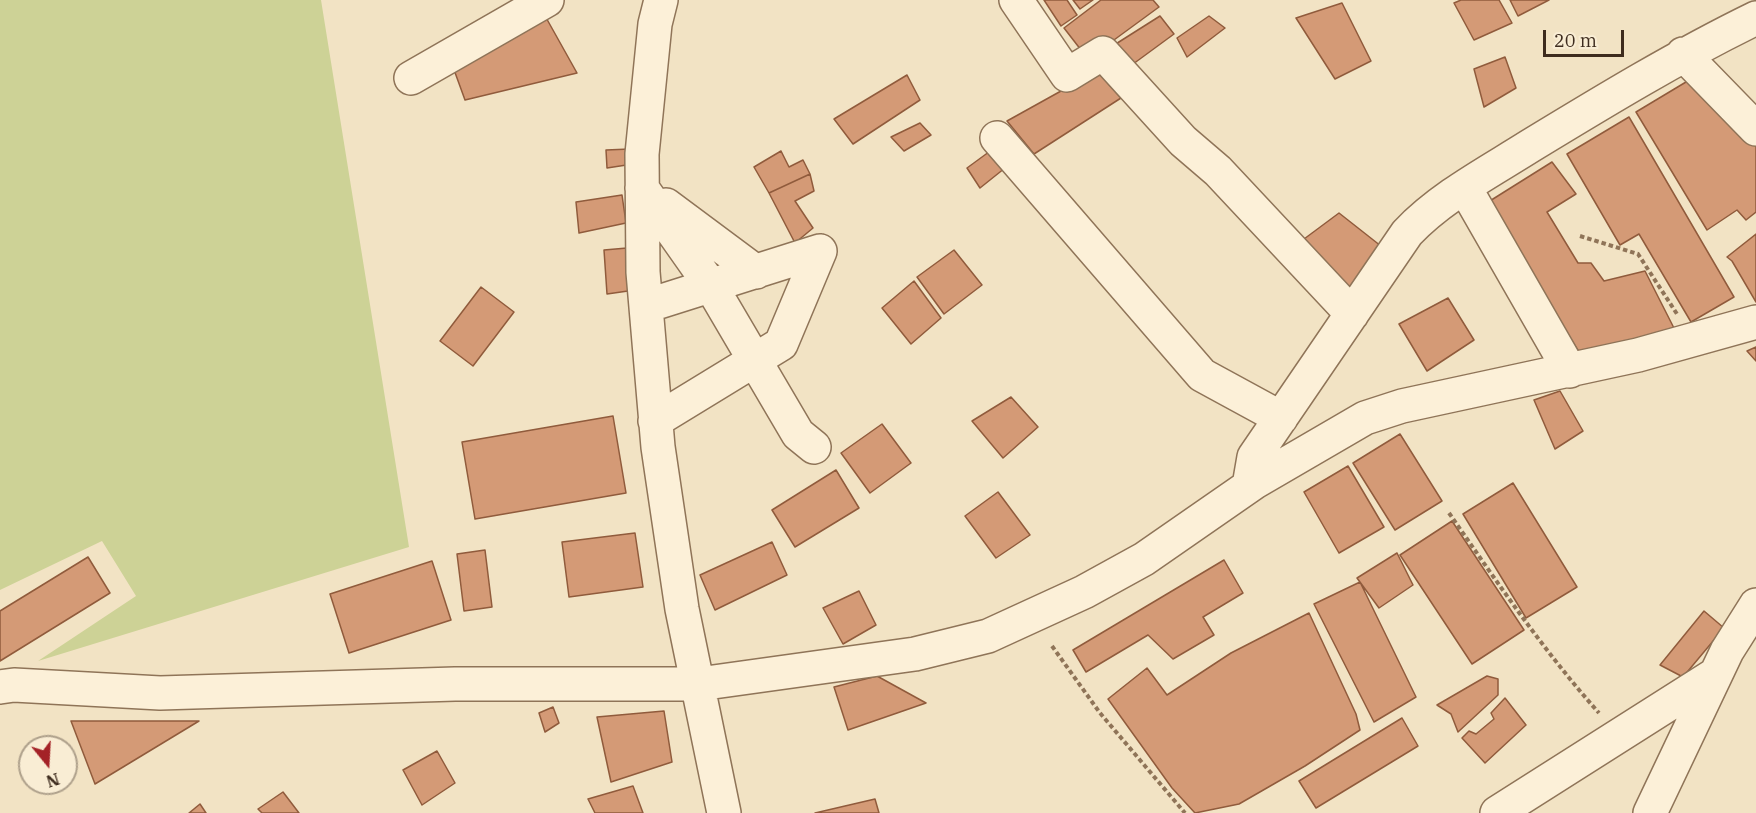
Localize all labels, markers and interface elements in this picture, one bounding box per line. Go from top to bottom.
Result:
scale bar [1546,18,1627,56]
text: 20 m [1554,29,1597,52]
north arrow [18,735,78,795]
text: N [44,769,62,792]

